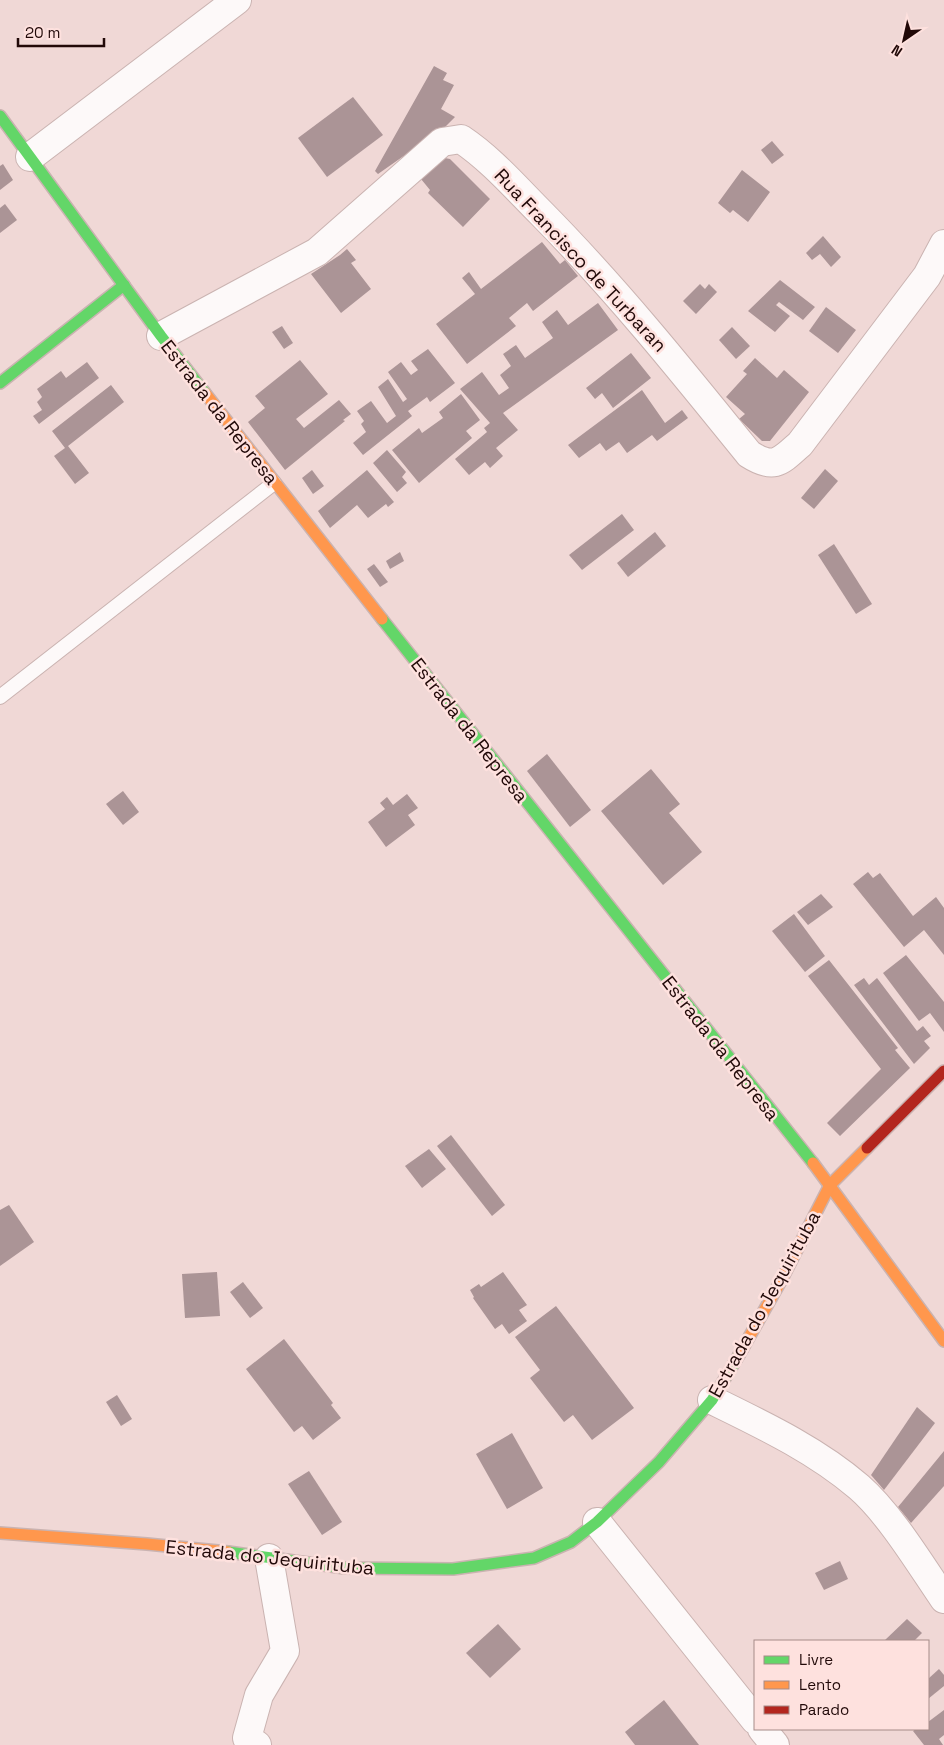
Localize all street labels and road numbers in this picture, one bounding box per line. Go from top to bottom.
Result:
street label: Rua Francisco de Turbaran [489,163,672,357]
street label: Estrada da Represa [155,335,284,490]
street label: Estrada da Represa [405,653,534,808]
street label: Estrada da Represa [656,971,785,1126]
street label: Estrada do Jequirituba [703,1206,826,1402]
street label: Estrada do Jequirituba [164,1534,376,1581]

